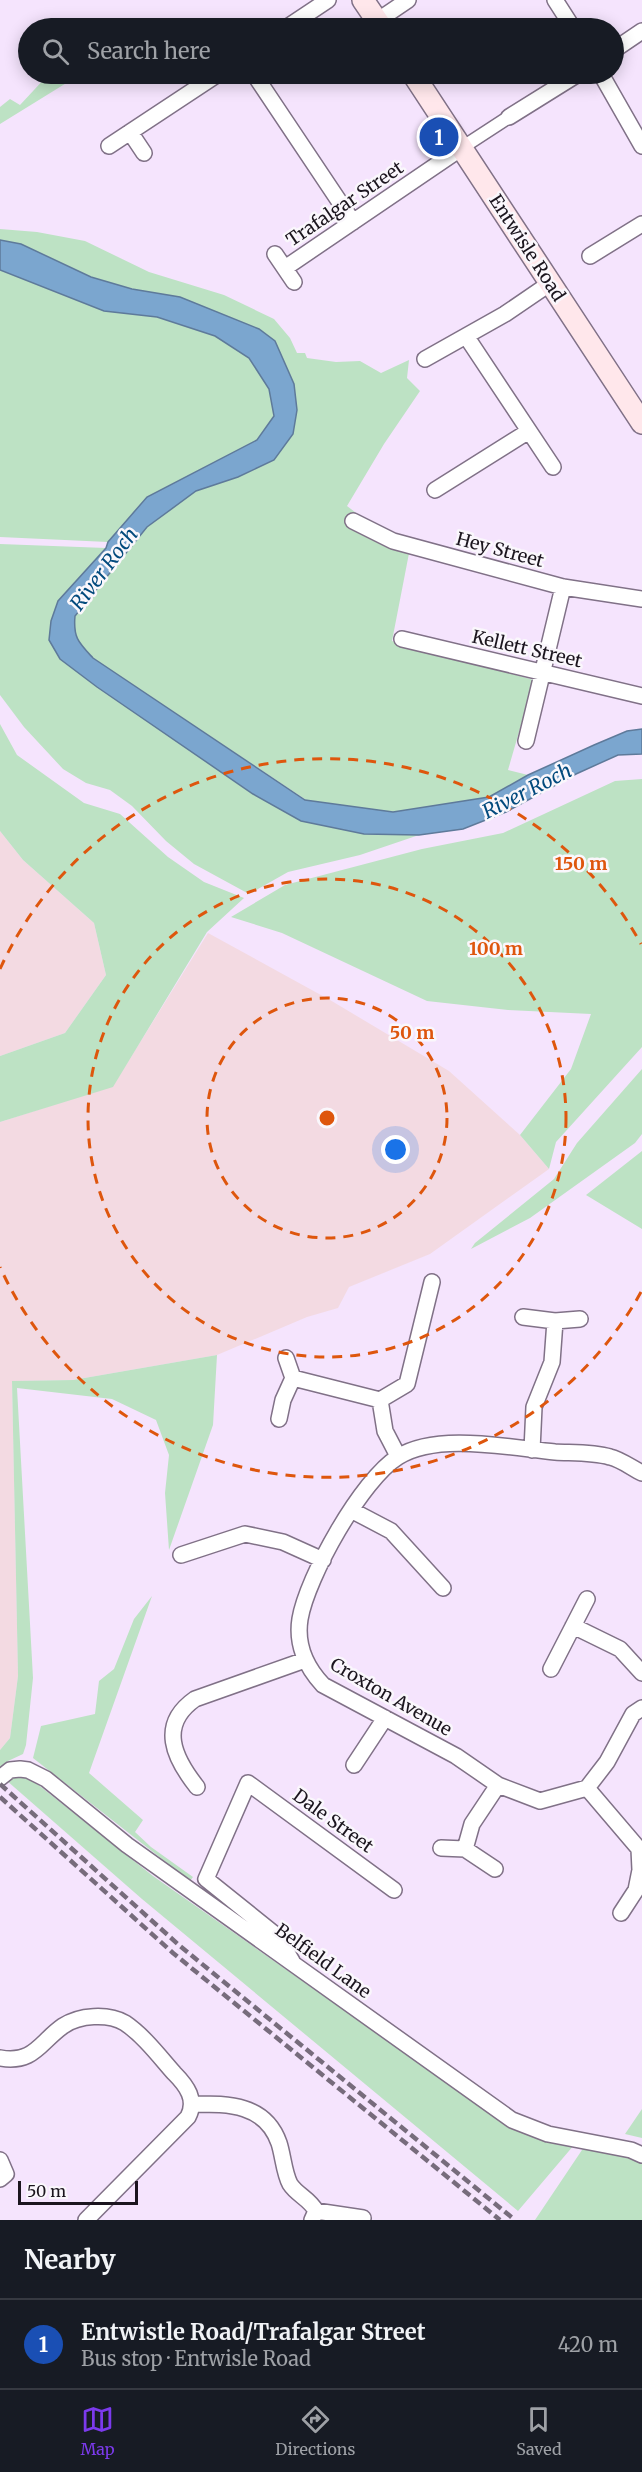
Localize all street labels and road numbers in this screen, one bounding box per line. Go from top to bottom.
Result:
street label: Trafalgar Street [282,156,408,251]
street label: Entwisle Road [484,190,571,306]
street label: Hey Street [454,527,546,572]
street label: Kellett Street [470,625,584,672]
street label: Croxton Avenue [326,1652,456,1741]
street label: Dale Street [288,1784,378,1858]
street label: Belfield Lane [271,1918,376,2003]

